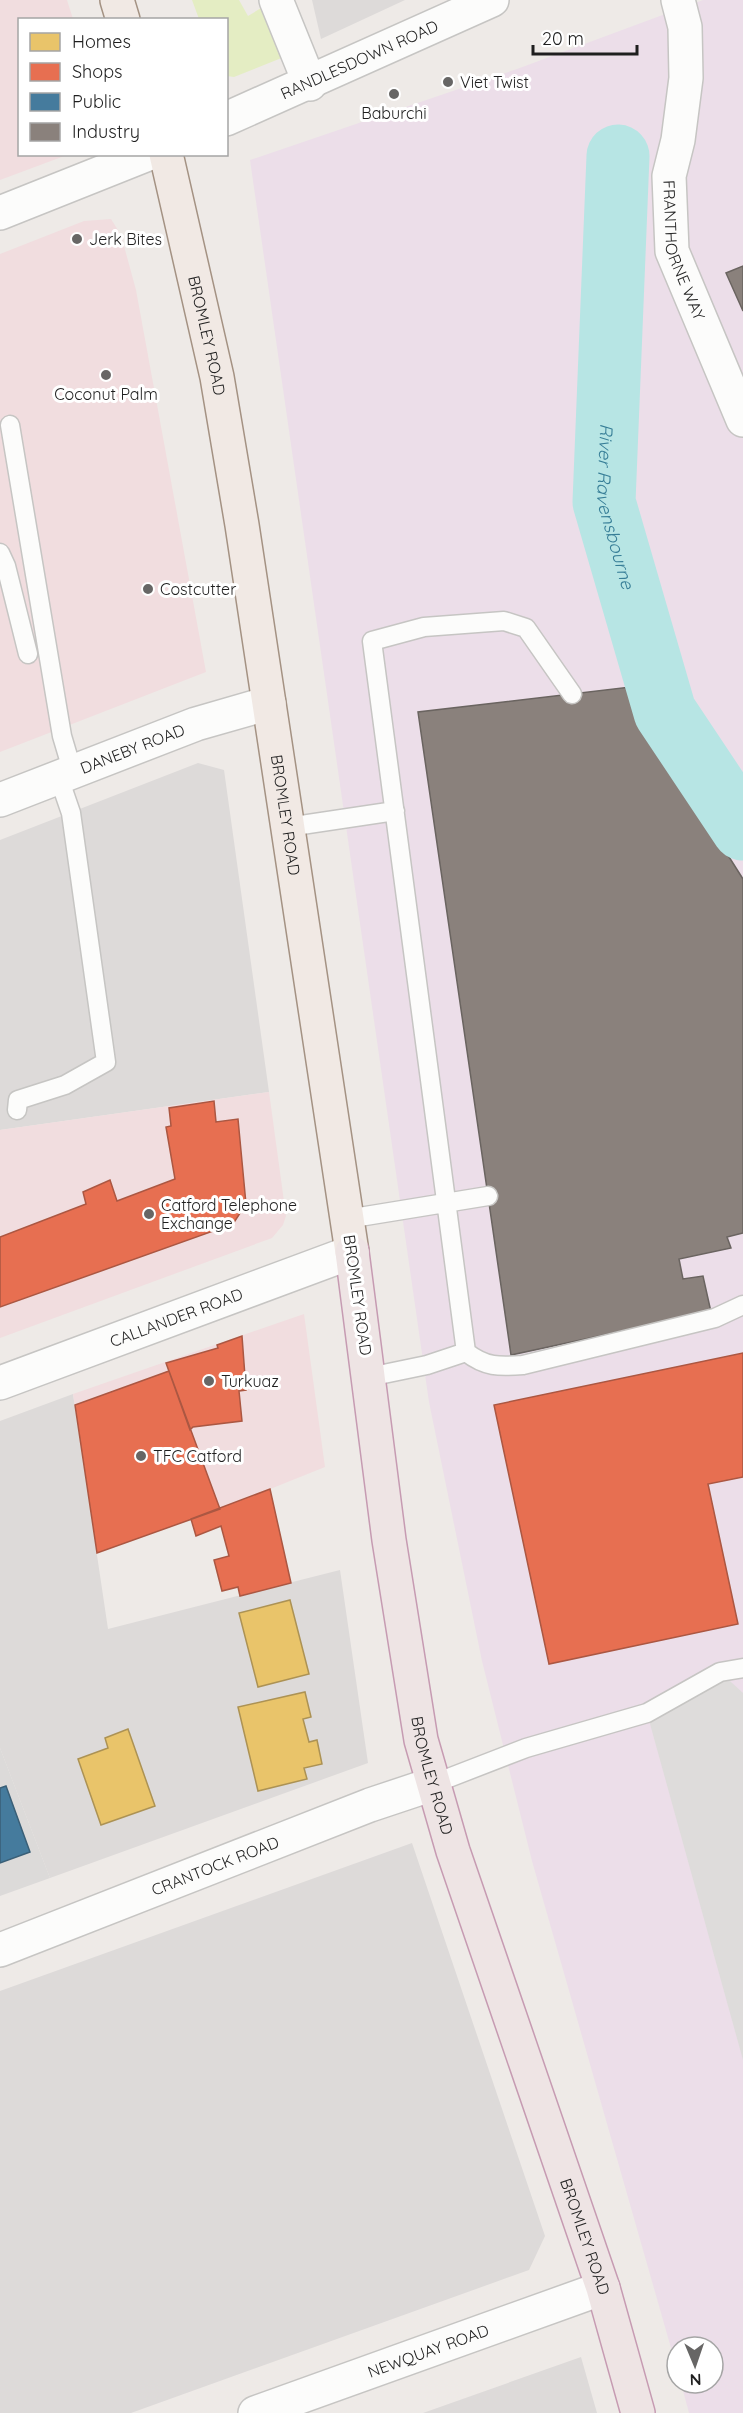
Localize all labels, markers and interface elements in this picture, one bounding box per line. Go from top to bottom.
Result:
street label: RANDLESDOWN ROAD [277,15,441,103]
legend [18,18,228,156]
scale bar [533,18,636,56]
text: 20 m [542,27,584,50]
text: Homes [72,30,131,53]
text: Shops [72,60,123,83]
place label: Viet Twist [460,72,529,92]
marker: Viet Twist [441,75,455,89]
marker: Baburchi [387,87,401,101]
text: Public [72,90,121,113]
place label: Baburchi [361,103,427,123]
text: Industry [72,120,140,143]
street label: FRANTHORNE WAY [659,180,710,323]
place label: Jerk Bites [89,229,162,249]
marker: Jerk Bites [70,232,84,246]
street label: BROMLEY ROAD [184,274,230,397]
marker: Coconut Palm [99,368,113,382]
place label: Coconut Palm [54,384,158,404]
water label: River Ravensbourne [592,423,640,592]
place label: Costcutter [160,579,236,599]
marker: Costcutter [141,582,155,596]
street label: DANEBY ROAD [77,719,188,778]
street label: BROMLEY ROAD [267,753,305,877]
place label: Catford Telephone Exchange [161,1195,297,1233]
marker: Catford Telephone Exchange [142,1207,156,1221]
street label: BROMLEY ROAD [340,1233,376,1357]
street label: CALLANDER ROAD [107,1284,245,1351]
place label: Turkuaz [221,1371,279,1391]
marker: Turkuaz [202,1374,216,1388]
place label: TFC Catford [153,1446,242,1466]
marker: TFC Catford [134,1449,148,1463]
street label: BROMLEY ROAD [407,1715,458,1837]
street label: CRANTOCK ROAD [149,1832,282,1900]
street label: BROMLEY ROAD [556,2176,614,2297]
street label: NEWQUAY ROAD [365,2320,492,2382]
north arrow [665,2335,725,2395]
text: N [689,2370,702,2390]

